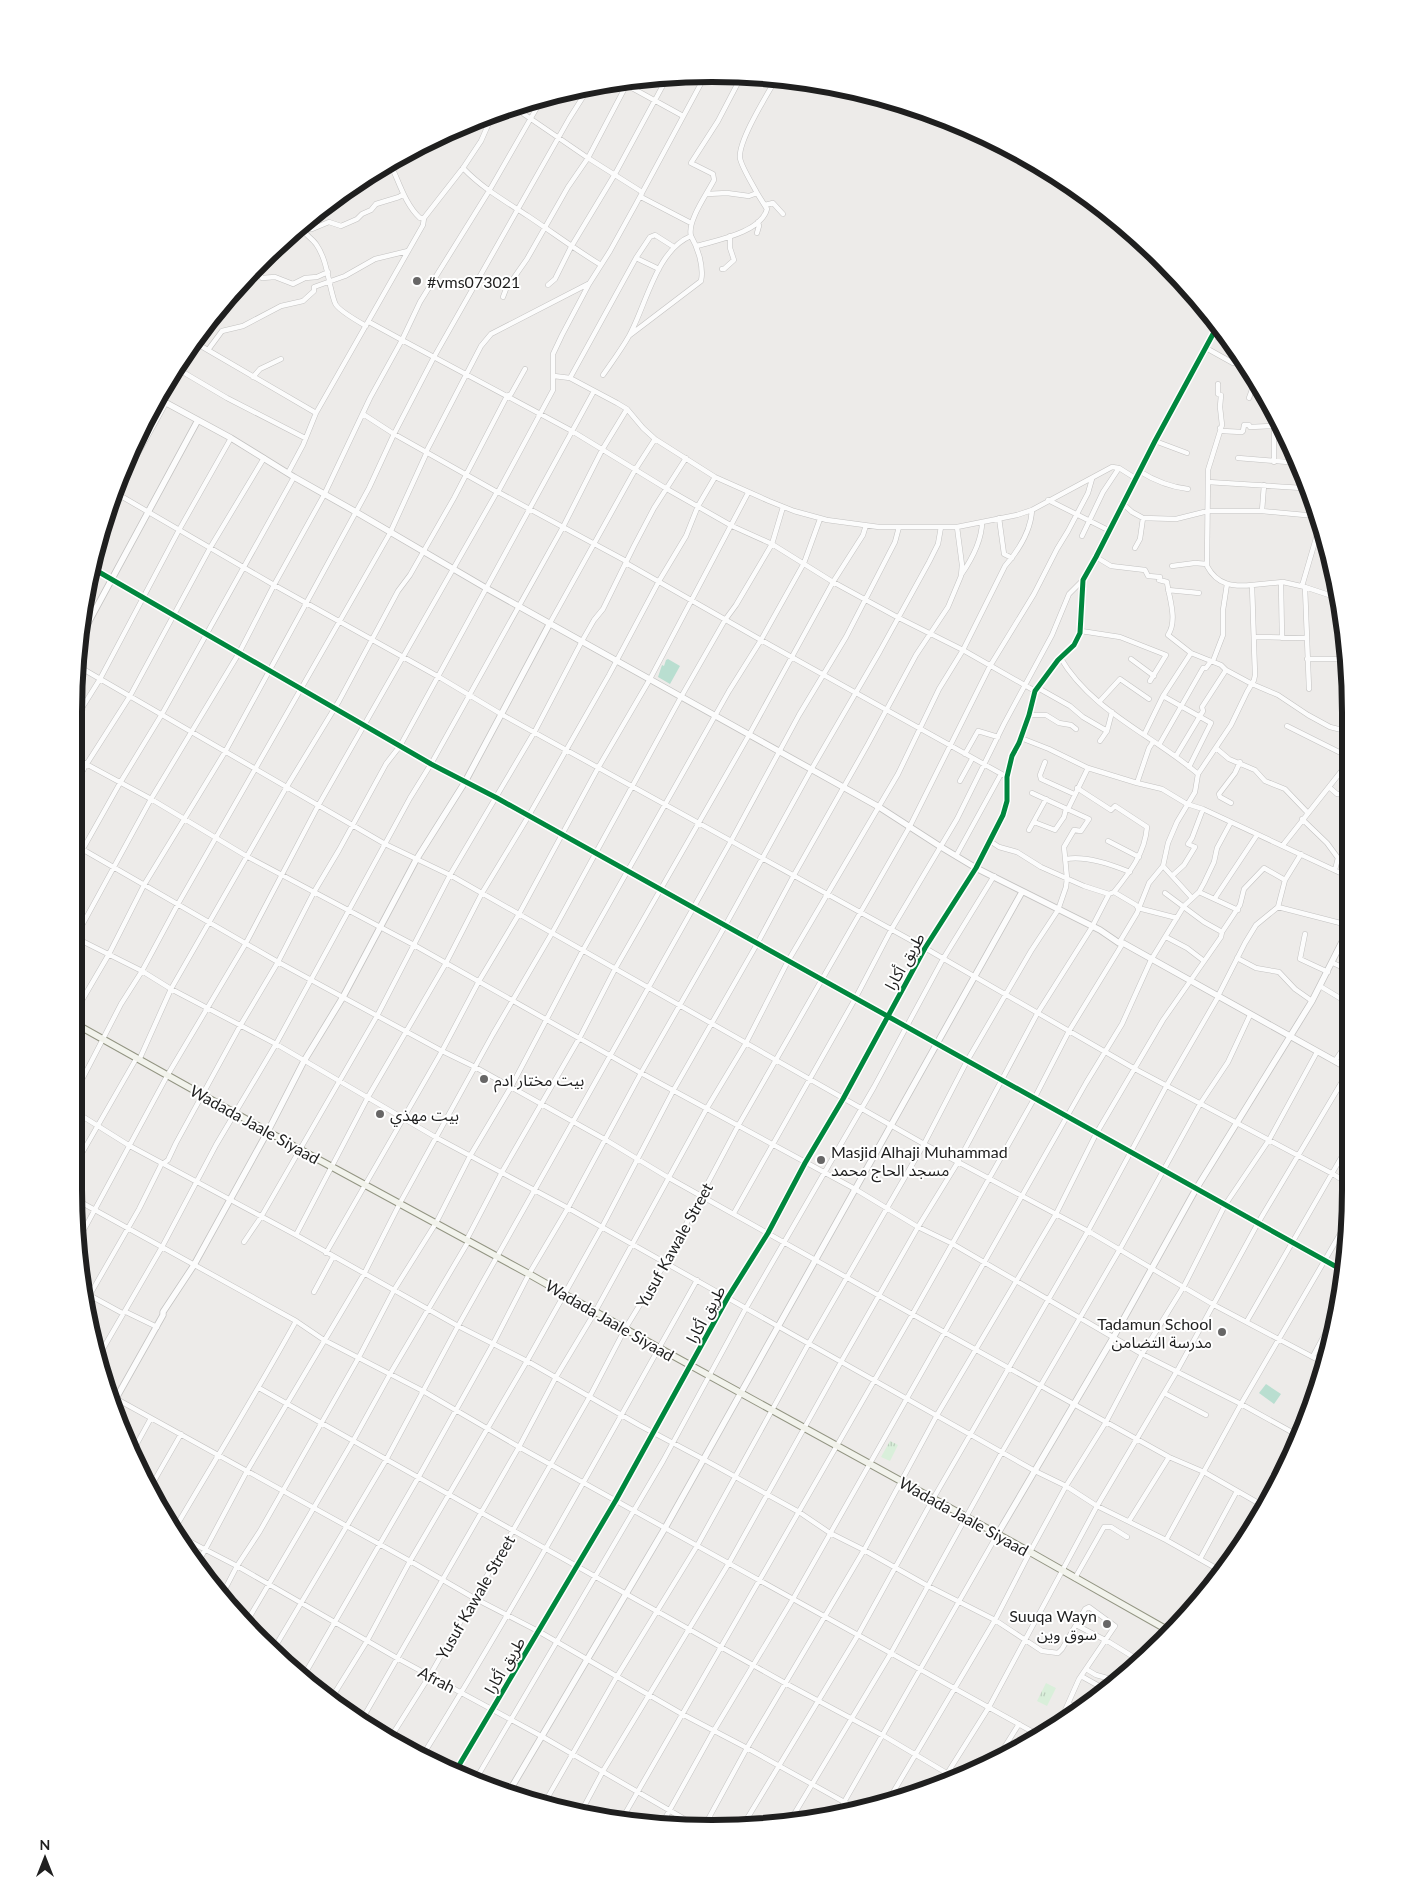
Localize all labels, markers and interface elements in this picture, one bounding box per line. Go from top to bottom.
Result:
place label: #vms073021 [427,272,520,291]
marker: #vms073021 [411,275,423,287]
street label: طريق أكارا [880,929,930,994]
place label: بيت مختار ادم [494,1070,584,1093]
marker: بيت مختار ادم [478,1073,490,1085]
street label: Wadada Jaale Siyaad [187,1081,323,1167]
place label: بيت مهذي [390,1105,459,1127]
marker: بيت مهذي [374,1108,386,1120]
place label: Masjid Alhaji Muhammad مسجد الحاج محمد [831,1142,1008,1183]
marker: Masjid Alhaji Muhammad مسجد الحاج محمد [815,1154,827,1166]
street label: Yusuf Kawale Street [632,1179,716,1311]
street label: Wadada Jaale Siyaad [542,1275,678,1365]
street label: طريق أكارا [681,1282,730,1347]
place label: Tadamun School مدرسة التضامن [1097,1314,1212,1352]
marker: Tadamun School مدرسة التضامن [1216,1326,1228,1338]
street label: Wadada Jaale Siyaad [896,1473,1032,1559]
street label: Yusuf Kawale Street [432,1531,518,1662]
place label: Suuqa Wayn سوق وين [1009,1606,1097,1644]
marker: Suuqa Wayn سوق وين [1101,1618,1113,1630]
street label: طريق أكارا [480,1633,530,1698]
street label: Afrah [415,1662,459,1696]
north arrow [20,1833,70,1883]
text: N [40,1836,50,1853]

